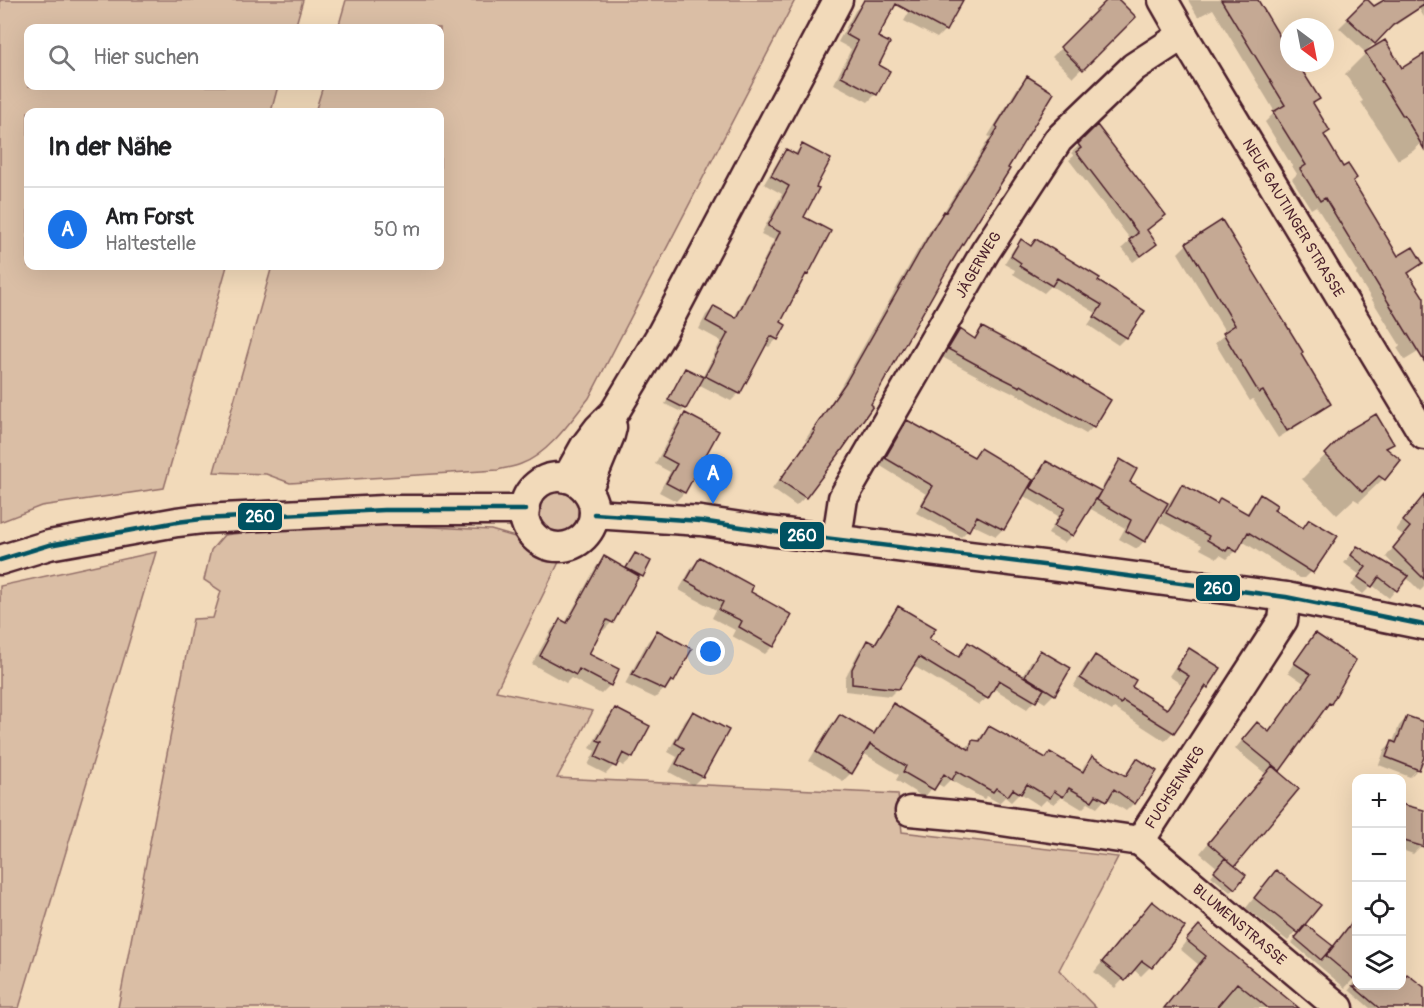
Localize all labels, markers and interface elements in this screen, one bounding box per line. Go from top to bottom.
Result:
north arrow [1280,18,1334,72]
search box [24,24,444,90]
icon: search [45,41,78,74]
text: Hier suchen [93,43,199,71]
text: In der Nähe [48,131,171,163]
street label: NEUE GAUTINGER STRASSE [1238,136,1348,301]
text: Am Forst [105,203,194,231]
text: A [61,217,74,242]
text: 50 m [373,217,420,242]
street label: JÄGERWEG [951,228,1006,302]
text: Haltestelle [105,231,196,256]
pin: A [694,454,732,504]
line badge: 260 [237,502,283,531]
text: 260 [245,507,275,527]
line badge: 260 [779,521,825,550]
text: 260 [787,526,817,546]
line badge: 260 [1195,574,1241,602]
text: 260 [1203,579,1233,599]
your location [696,637,725,666]
street label: FUCHSENWEG [1141,742,1209,833]
map controls [1352,774,1406,990]
button: + [1352,774,1406,828]
button: − [1352,828,1406,882]
street label: BLUMENSTRASSE [1188,880,1290,970]
button: locate [1352,882,1406,936]
button: layers [1352,936,1406,990]

